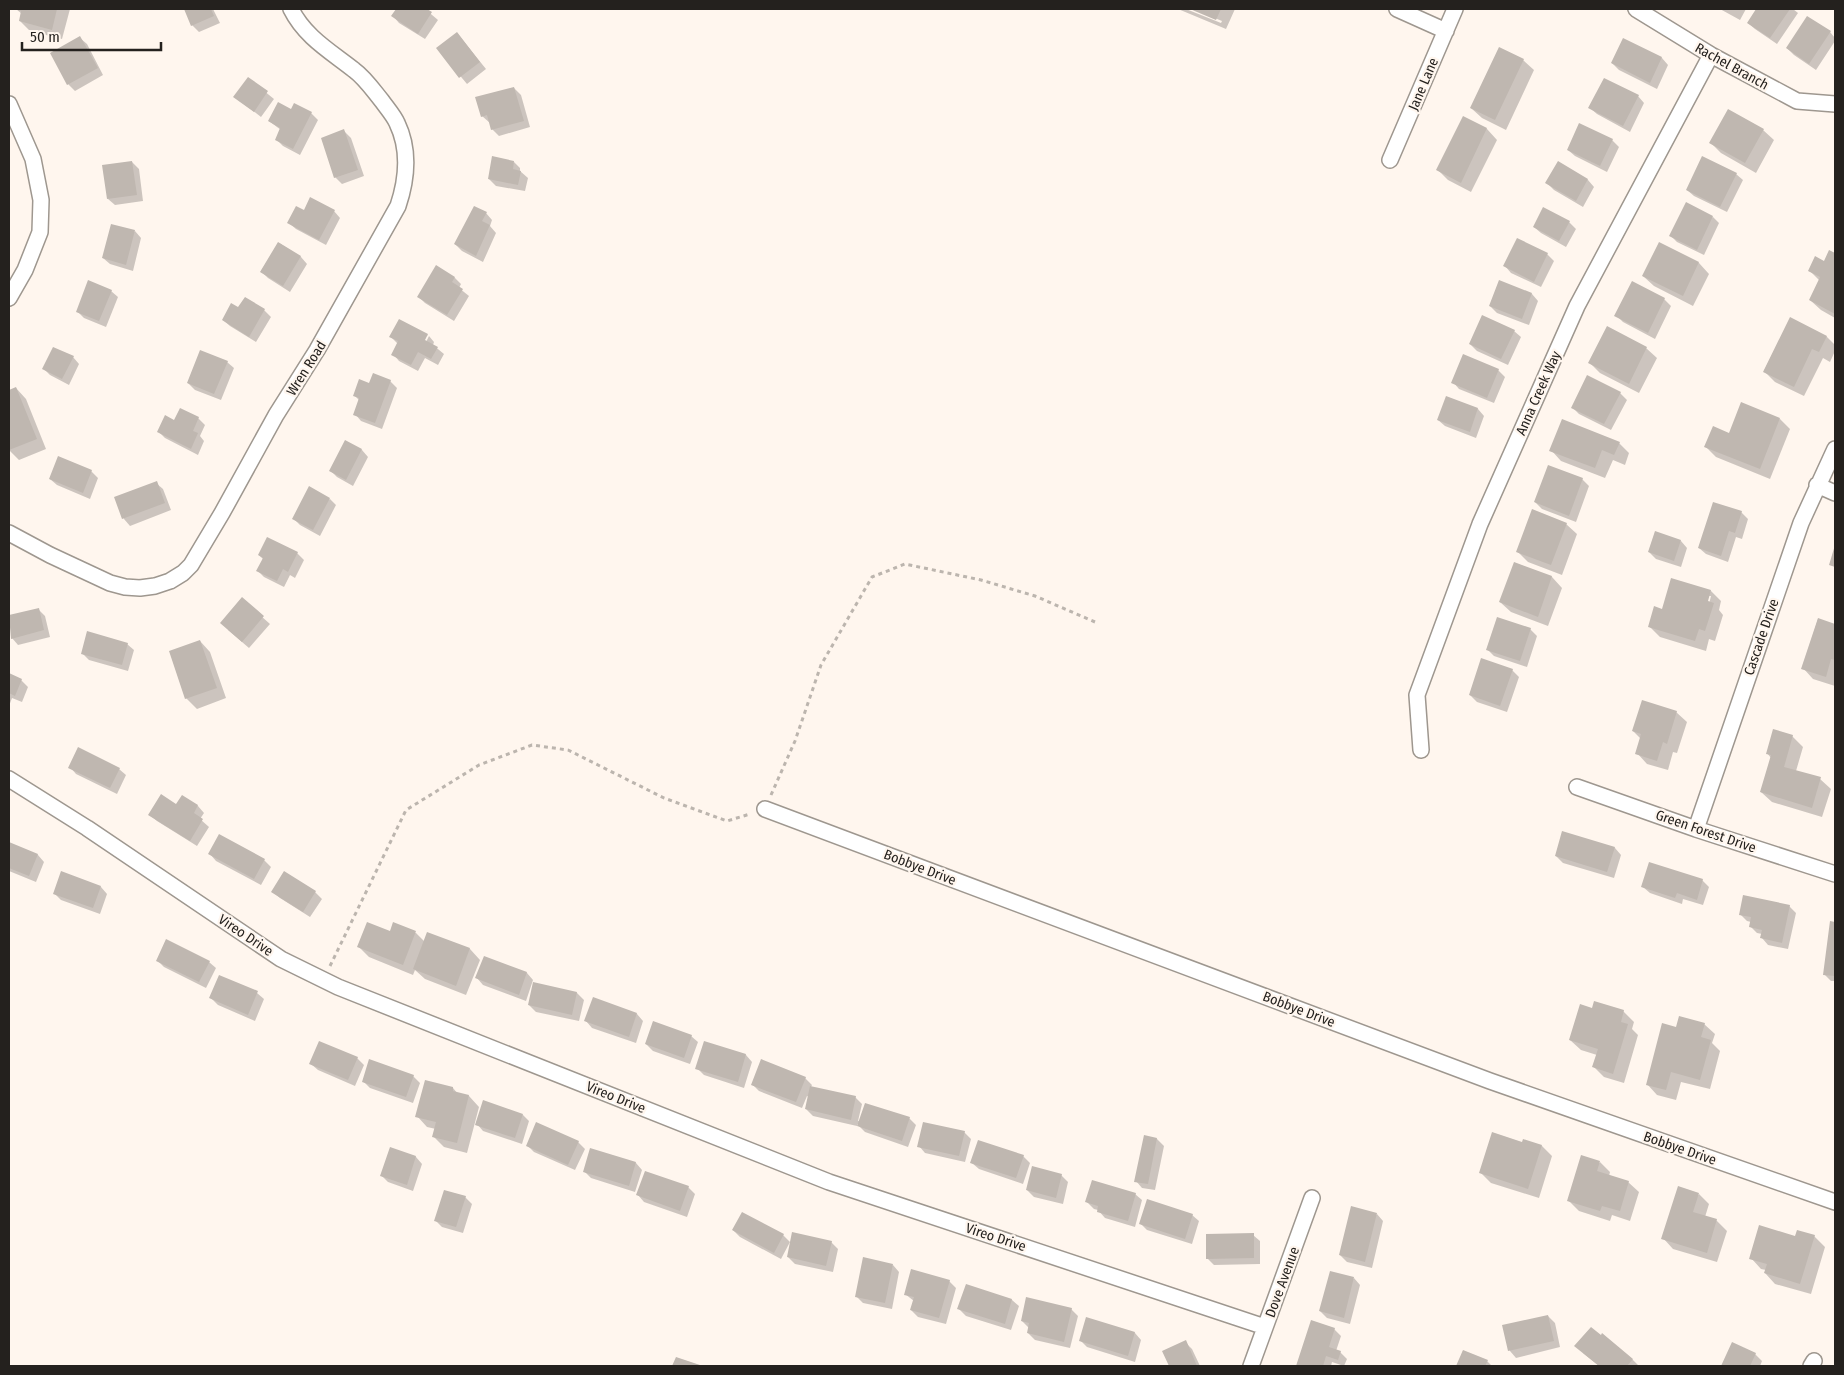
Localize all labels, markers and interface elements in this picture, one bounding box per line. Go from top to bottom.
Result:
scale bar [22,20,161,52]
text: 50 m [30,28,60,46]
street label: Rachel Branch [1692,39,1771,94]
street label: Jane Lane [1405,55,1442,113]
street label: Wren Road [283,338,330,399]
street label: Anna Creek Way [1512,348,1565,438]
street label: Cascade Drive [1740,597,1783,678]
street label: Green Forest Drive [1653,806,1758,857]
street label: Bobbye Drive [881,846,958,889]
street label: Vireo Drive [215,911,276,960]
street label: Bobbye Drive [1260,988,1337,1031]
street label: Vireo Drive [584,1078,648,1117]
street label: Bobbye Drive [1641,1128,1719,1169]
street label: Vireo Drive [964,1220,1028,1255]
street label: Dove Avenue [1262,1244,1303,1320]

